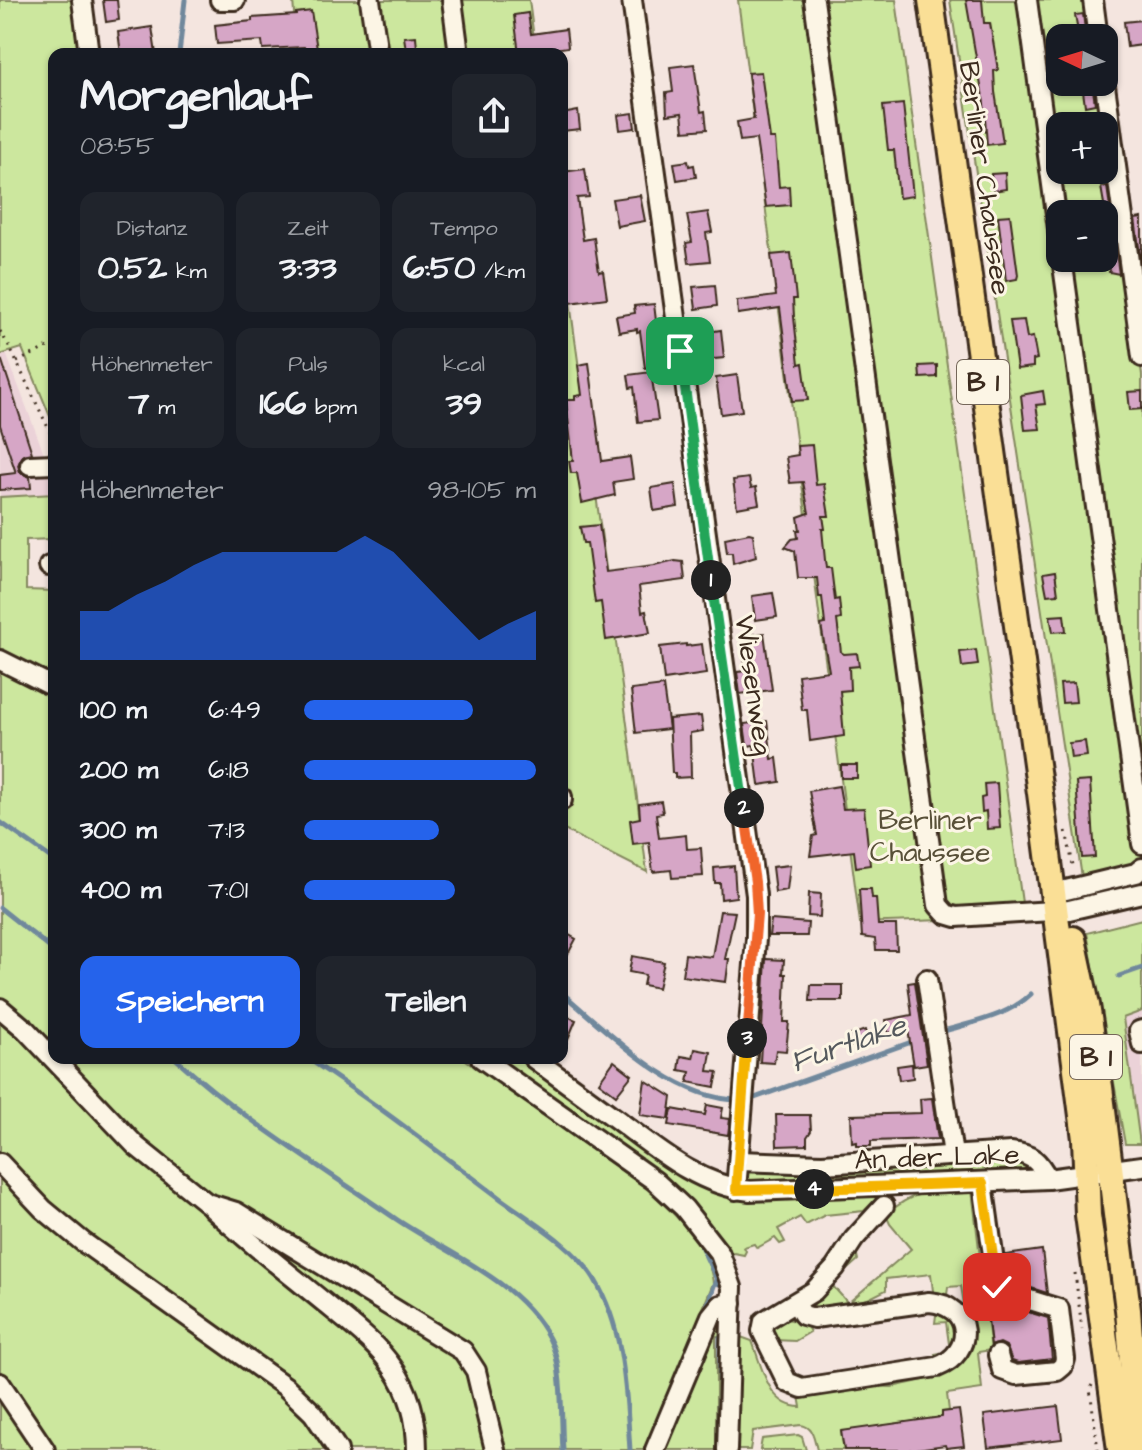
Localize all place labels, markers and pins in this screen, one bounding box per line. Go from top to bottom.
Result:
pin [646,317,714,385]
pin: 1 [691,560,731,600]
pin: 2 [724,788,764,828]
pin: 3 [727,1018,767,1058]
pin: 4 [794,1169,834,1209]
pin [963,1253,1031,1321]

